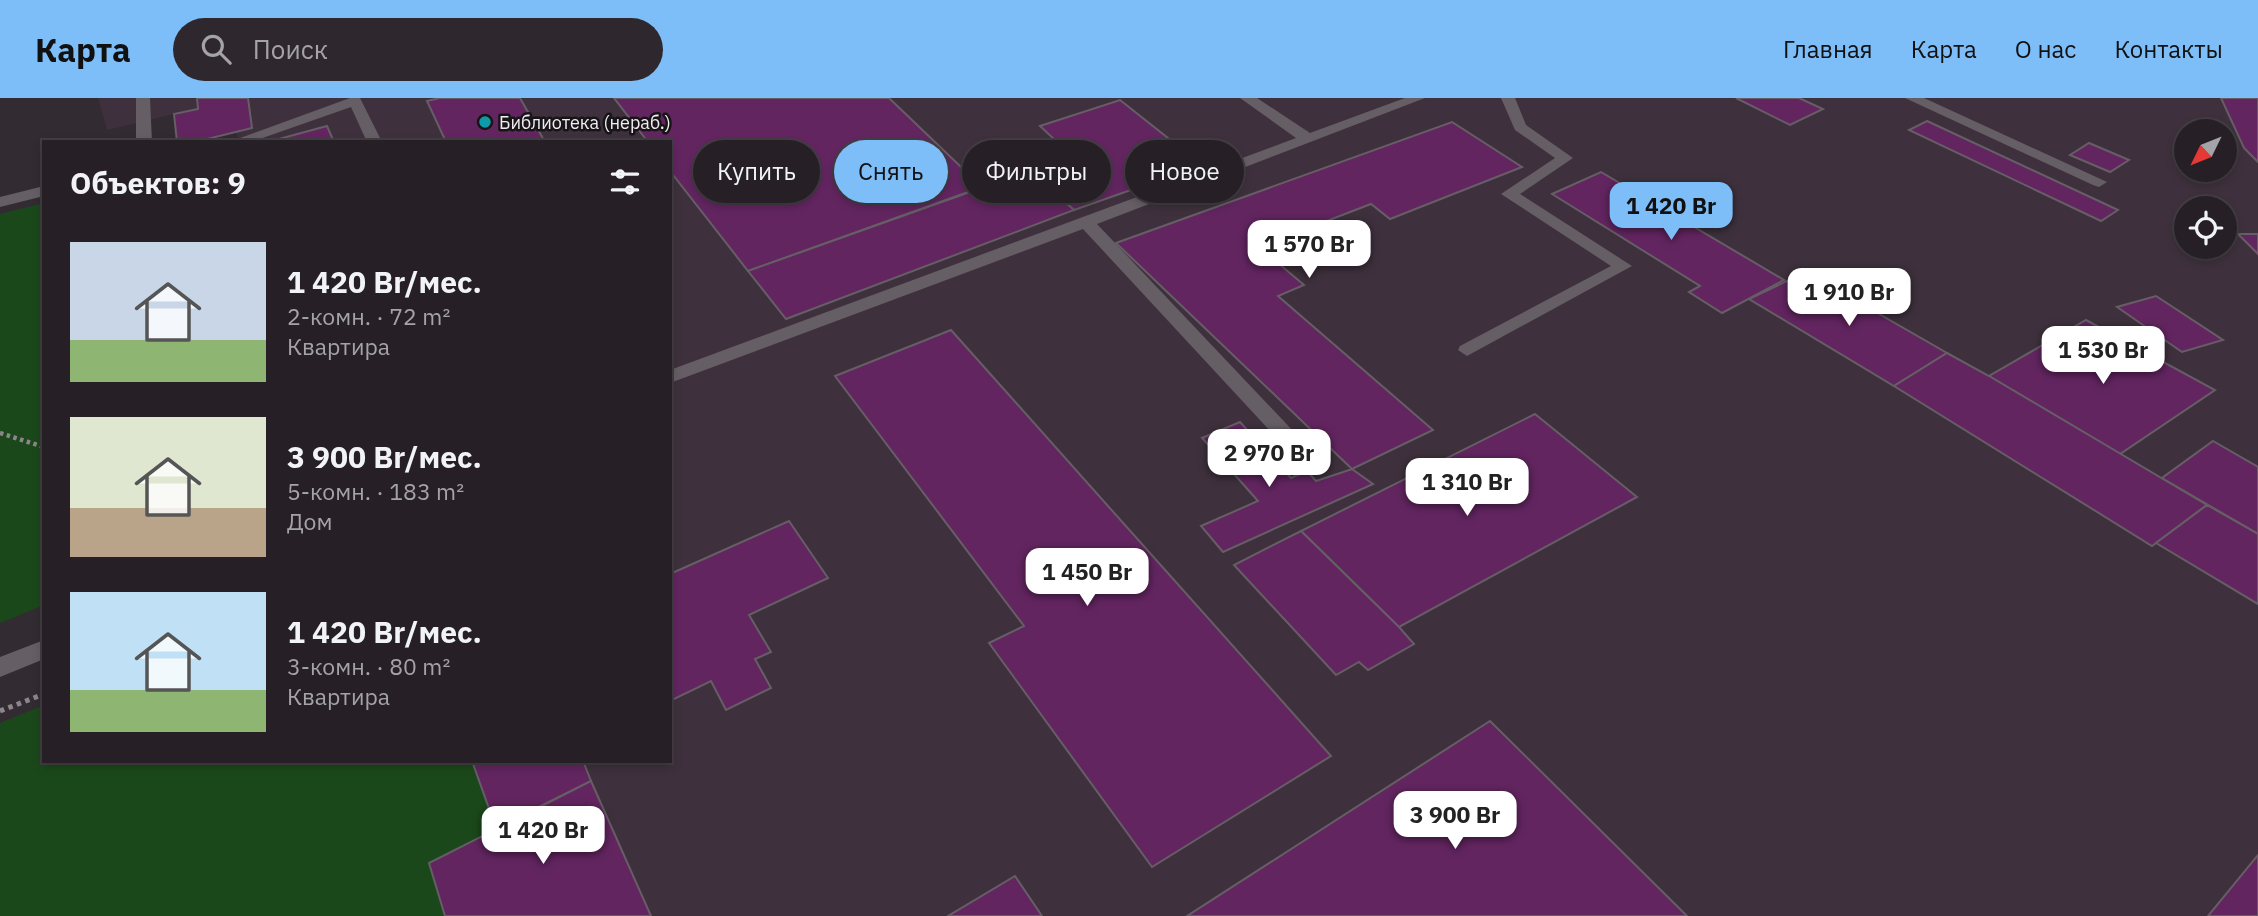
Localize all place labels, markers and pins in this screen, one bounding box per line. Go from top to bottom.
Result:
place label: Библиотека (нераб.) [499,111,671,134]
marker: Библиотека (нераб.) [477,114,493,130]
pin: 1 420 Br [1599,183,1743,242]
pin: 1 570 Br [1237,220,1381,280]
pin: 1 910 Br [1777,268,1921,328]
pin: 1 530 Br [2031,327,2175,386]
pin: 2 970 Br [1197,430,1341,489]
pin: 1 310 Br [1395,458,1539,518]
pin: 1 450 Br [1015,548,1159,608]
pin: 3 900 Br [1383,792,1527,851]
pin: 1 420 Br [471,806,615,866]

